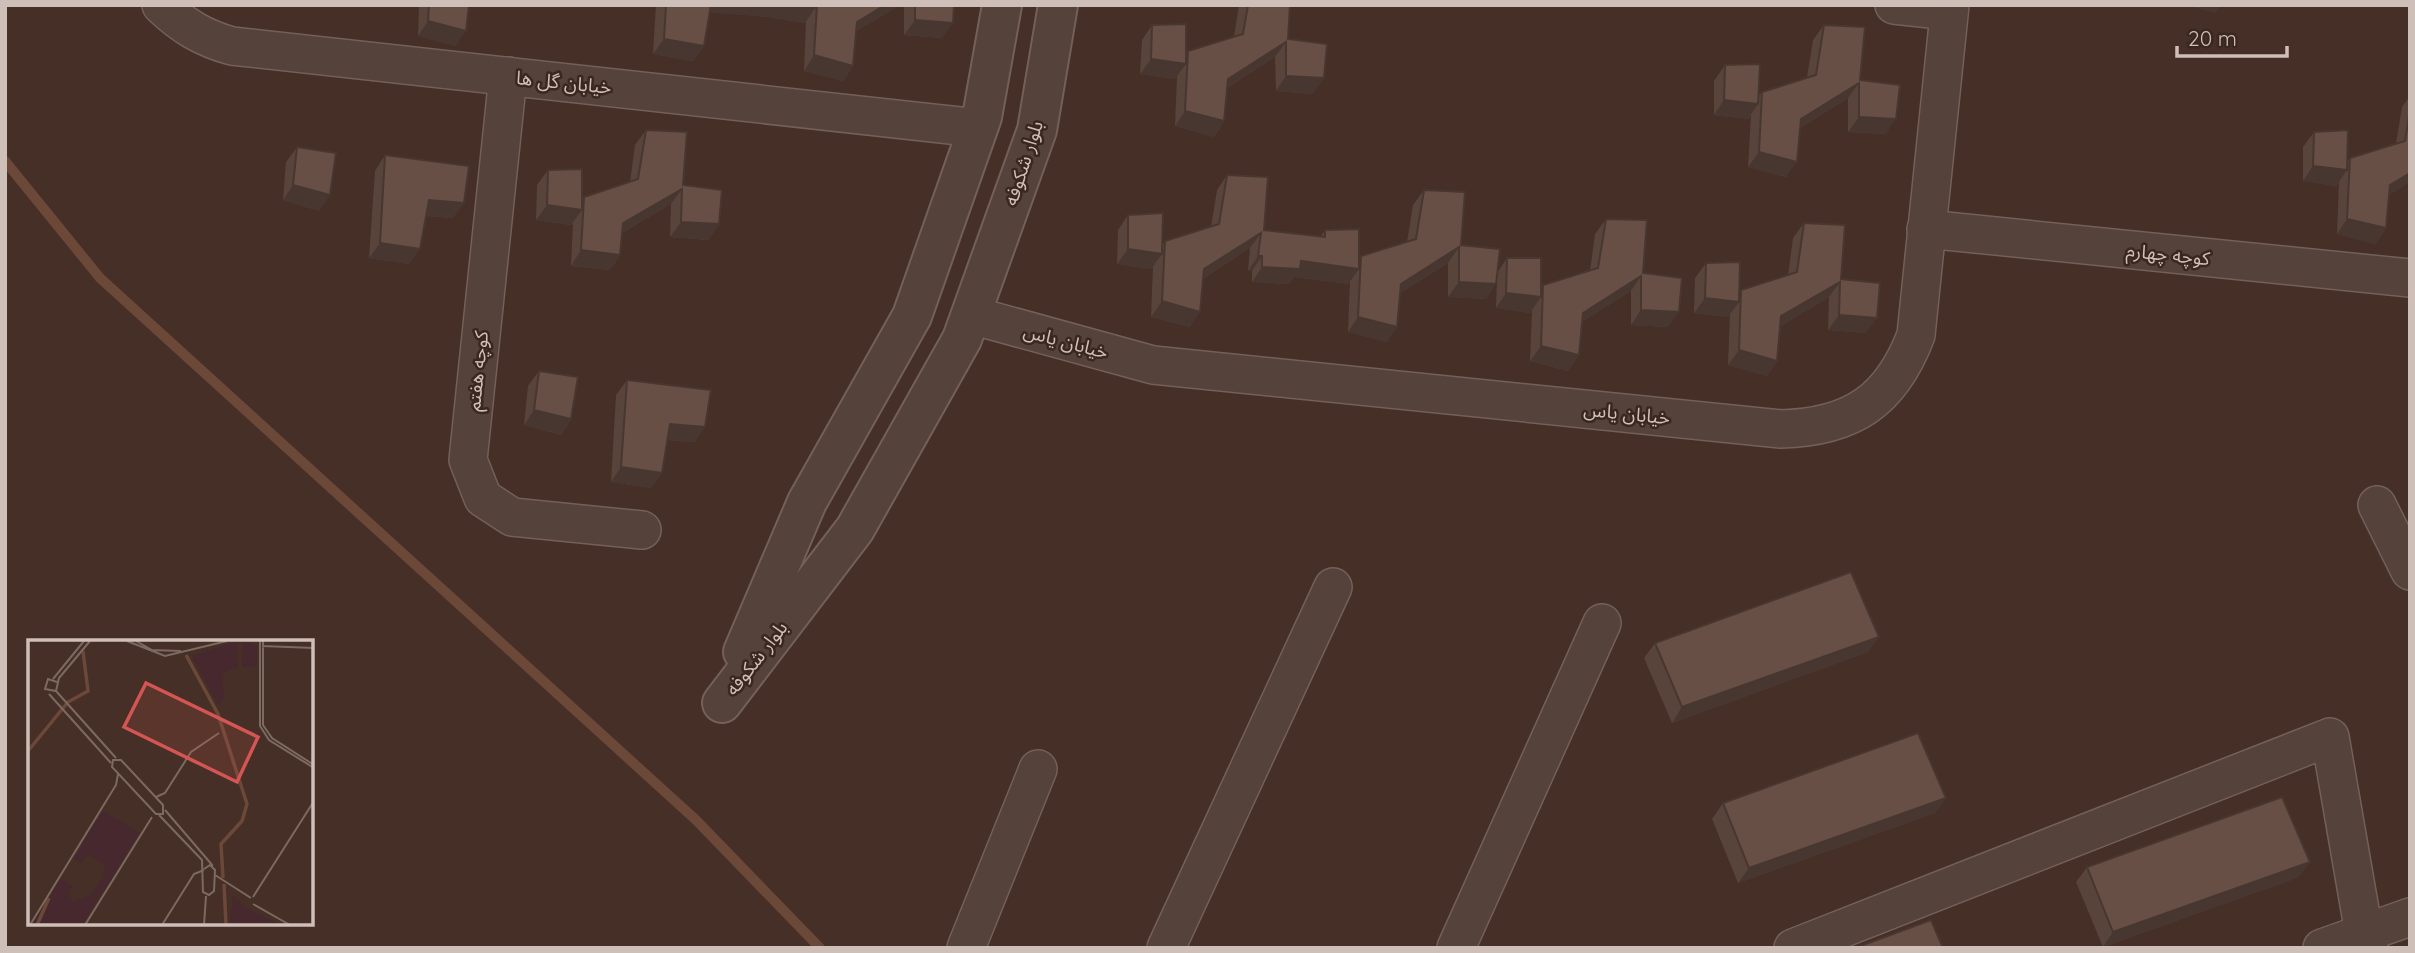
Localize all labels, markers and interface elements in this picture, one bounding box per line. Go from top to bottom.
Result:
scale bar [2177,14,2287,58]
text: 20 m [2188,25,2237,51]
street label: خیابان گل ها [515,65,613,99]
street label: بلوار شکوفه [998,118,1048,208]
street label: کوچه چهارم [2125,238,2212,273]
street label: خیابان یاس [1021,318,1111,364]
street label: کوچه هفتم [461,329,496,413]
street label: خیابان یاس [1583,397,1671,429]
street label: بلوار شکوفه [720,616,792,700]
inset map [28,640,313,925]

